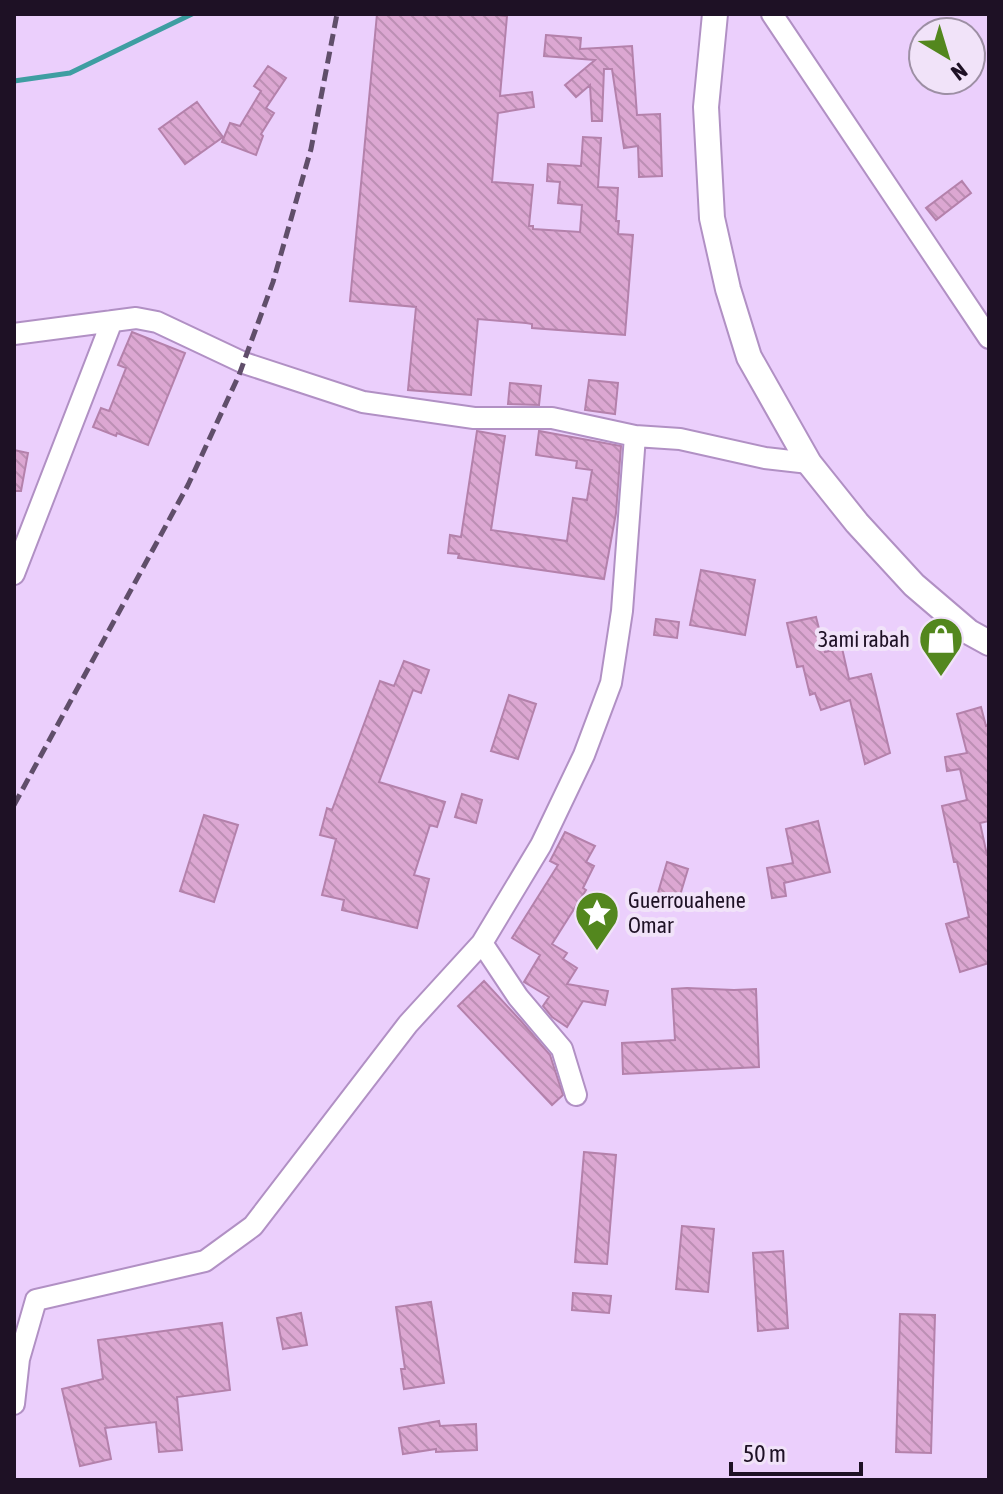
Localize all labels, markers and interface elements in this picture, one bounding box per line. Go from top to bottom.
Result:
north arrow [907,16,987,96]
text: N [946,58,972,86]
shop icon: 3ami rabah [917,615,965,678]
place label: 3ami rabah [818,626,910,652]
place label: Guerrouahene Omar [628,887,746,938]
place icon: Guerrouahene Omar [573,889,621,952]
scale bar [731,1426,861,1476]
text: 50 m [743,1440,786,1467]

